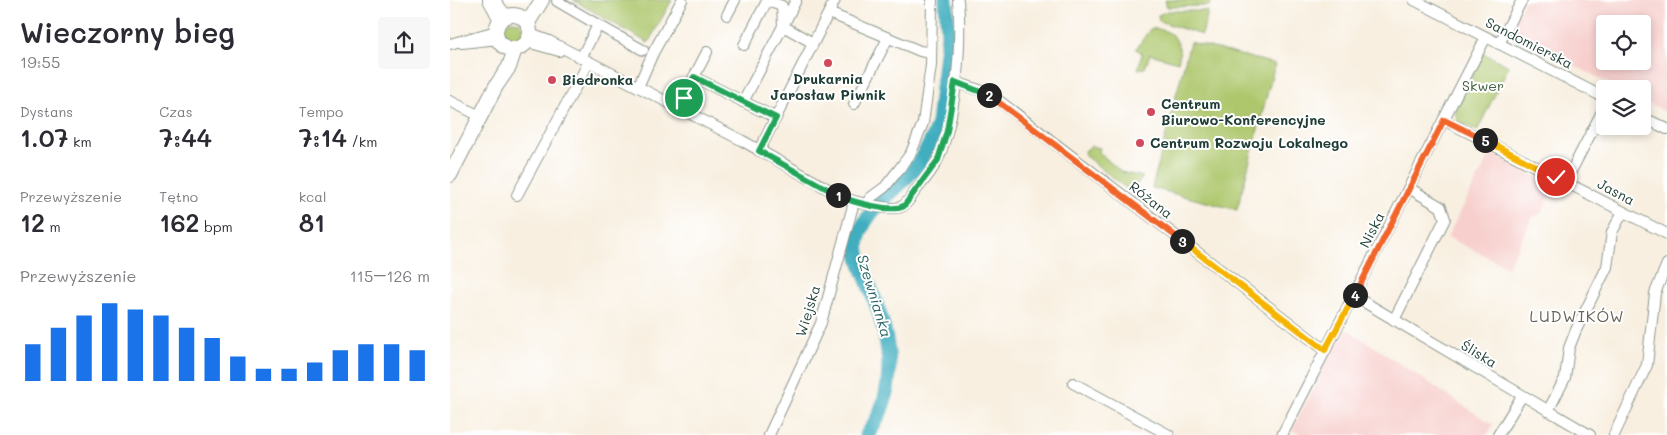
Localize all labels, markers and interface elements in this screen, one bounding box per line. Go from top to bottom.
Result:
street label: Sandomierska [1482,12,1576,73]
text: Wieczorny bieg [20,14,235,50]
map controls [1596,15,1651,135]
button: locate [1596,15,1651,70]
button: share [378,17,430,69]
text: 19:55 [20,51,60,72]
marker: Drukarnia Jarosław Piwnik [822,57,834,69]
place label: Drukarnia Jarosław Piwnik [770,69,886,104]
place label: Biedronka [562,70,634,89]
marker: Biedronka [546,74,558,86]
park label: Skwer [1462,76,1504,95]
pin [663,77,705,119]
button: layers [1596,80,1651,135]
pin: 2 [976,82,1002,108]
icon: arrive [670,84,698,112]
text: 2 [986,86,993,105]
place label: Centrum Biurowo-Konferencyjne [1161,94,1326,129]
text: Dystans [20,102,73,121]
text: Czas [159,102,193,121]
text: Tempo [299,102,343,121]
marker: Centrum Biurowo-Konferencyjne [1145,106,1157,118]
text: 1.07 [20,121,68,153]
text: 7:44 [159,121,212,153]
text: 7:14 [299,121,347,153]
pin: 5 [1472,128,1498,152]
text: 5 [1481,131,1490,150]
text: km [68,132,92,151]
text: /km [347,132,377,151]
place label: Centrum Rozwoju Lokalnego [1150,133,1348,152]
marker: Centrum Rozwoju Lokalnego [1134,137,1146,149]
pin [1535,156,1577,198]
icon: check [1542,163,1570,191]
street label: Jasna [1594,174,1638,209]
street label: Różana [1126,177,1177,223]
pin: 1 [826,182,850,208]
text: 1 [835,186,842,205]
text: Przewyższenie [20,187,122,206]
text: Tętno [159,187,198,206]
text: kcal [299,187,327,206]
text: 12 [20,206,45,238]
text: 162 [159,206,200,238]
text: 81 [299,206,325,238]
street label: Niska [1355,209,1389,251]
text: m [45,217,61,236]
text: bpm [200,217,233,236]
pin: 3 [1170,228,1194,254]
text: 3 [1178,232,1187,251]
water label: Szewnianka [853,252,897,340]
text: Przewyższenie [20,265,137,286]
text: 115–126 m [350,265,430,286]
pin: 4 [1342,282,1368,308]
street label: Wiejska [791,283,824,339]
text: 4 [1351,286,1360,305]
district label: LUDWIKÓW [1530,305,1624,326]
street label: Śliska [1458,335,1501,372]

